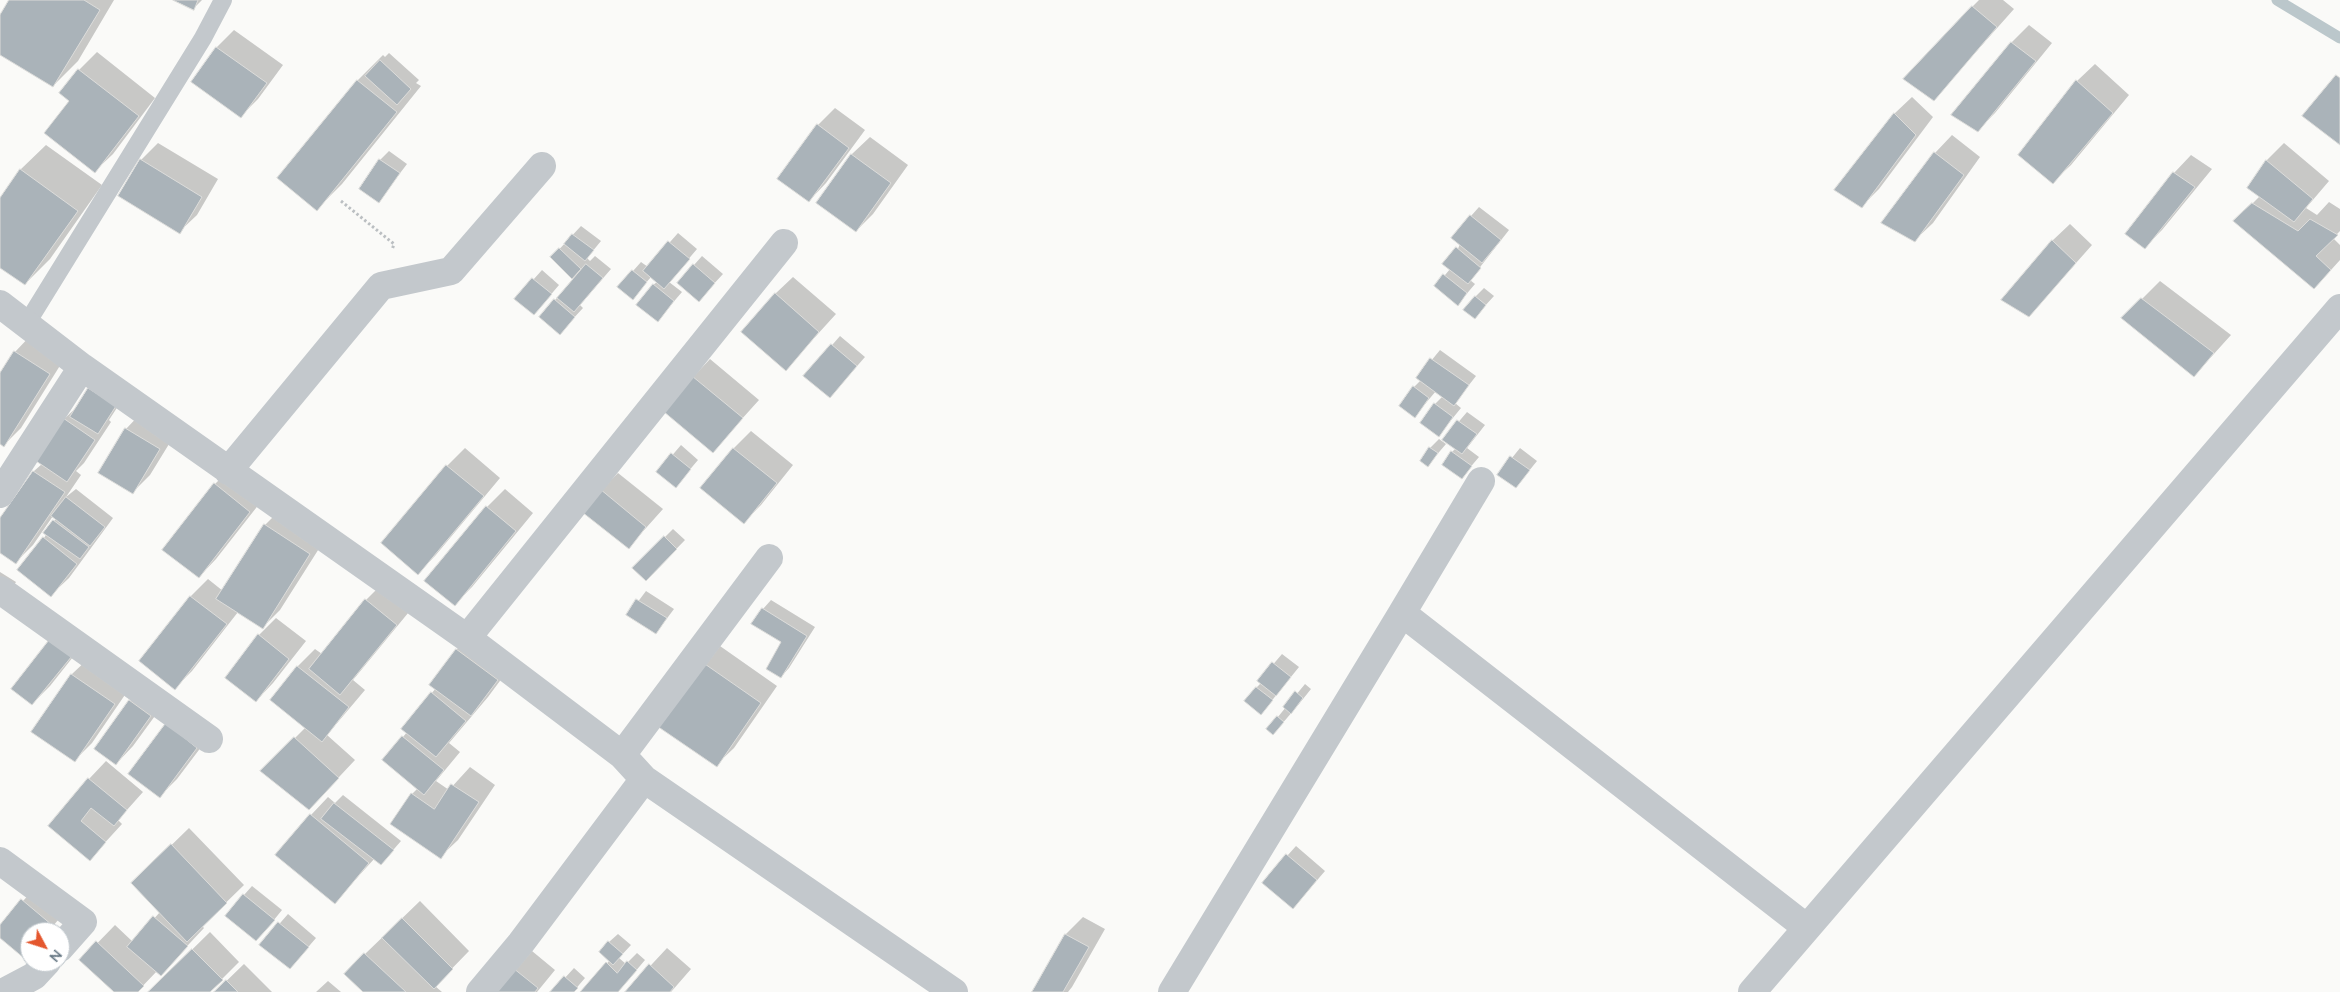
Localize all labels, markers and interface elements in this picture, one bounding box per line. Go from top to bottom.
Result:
north arrow [20,922,70,972]
text: N [46,947,66,966]

